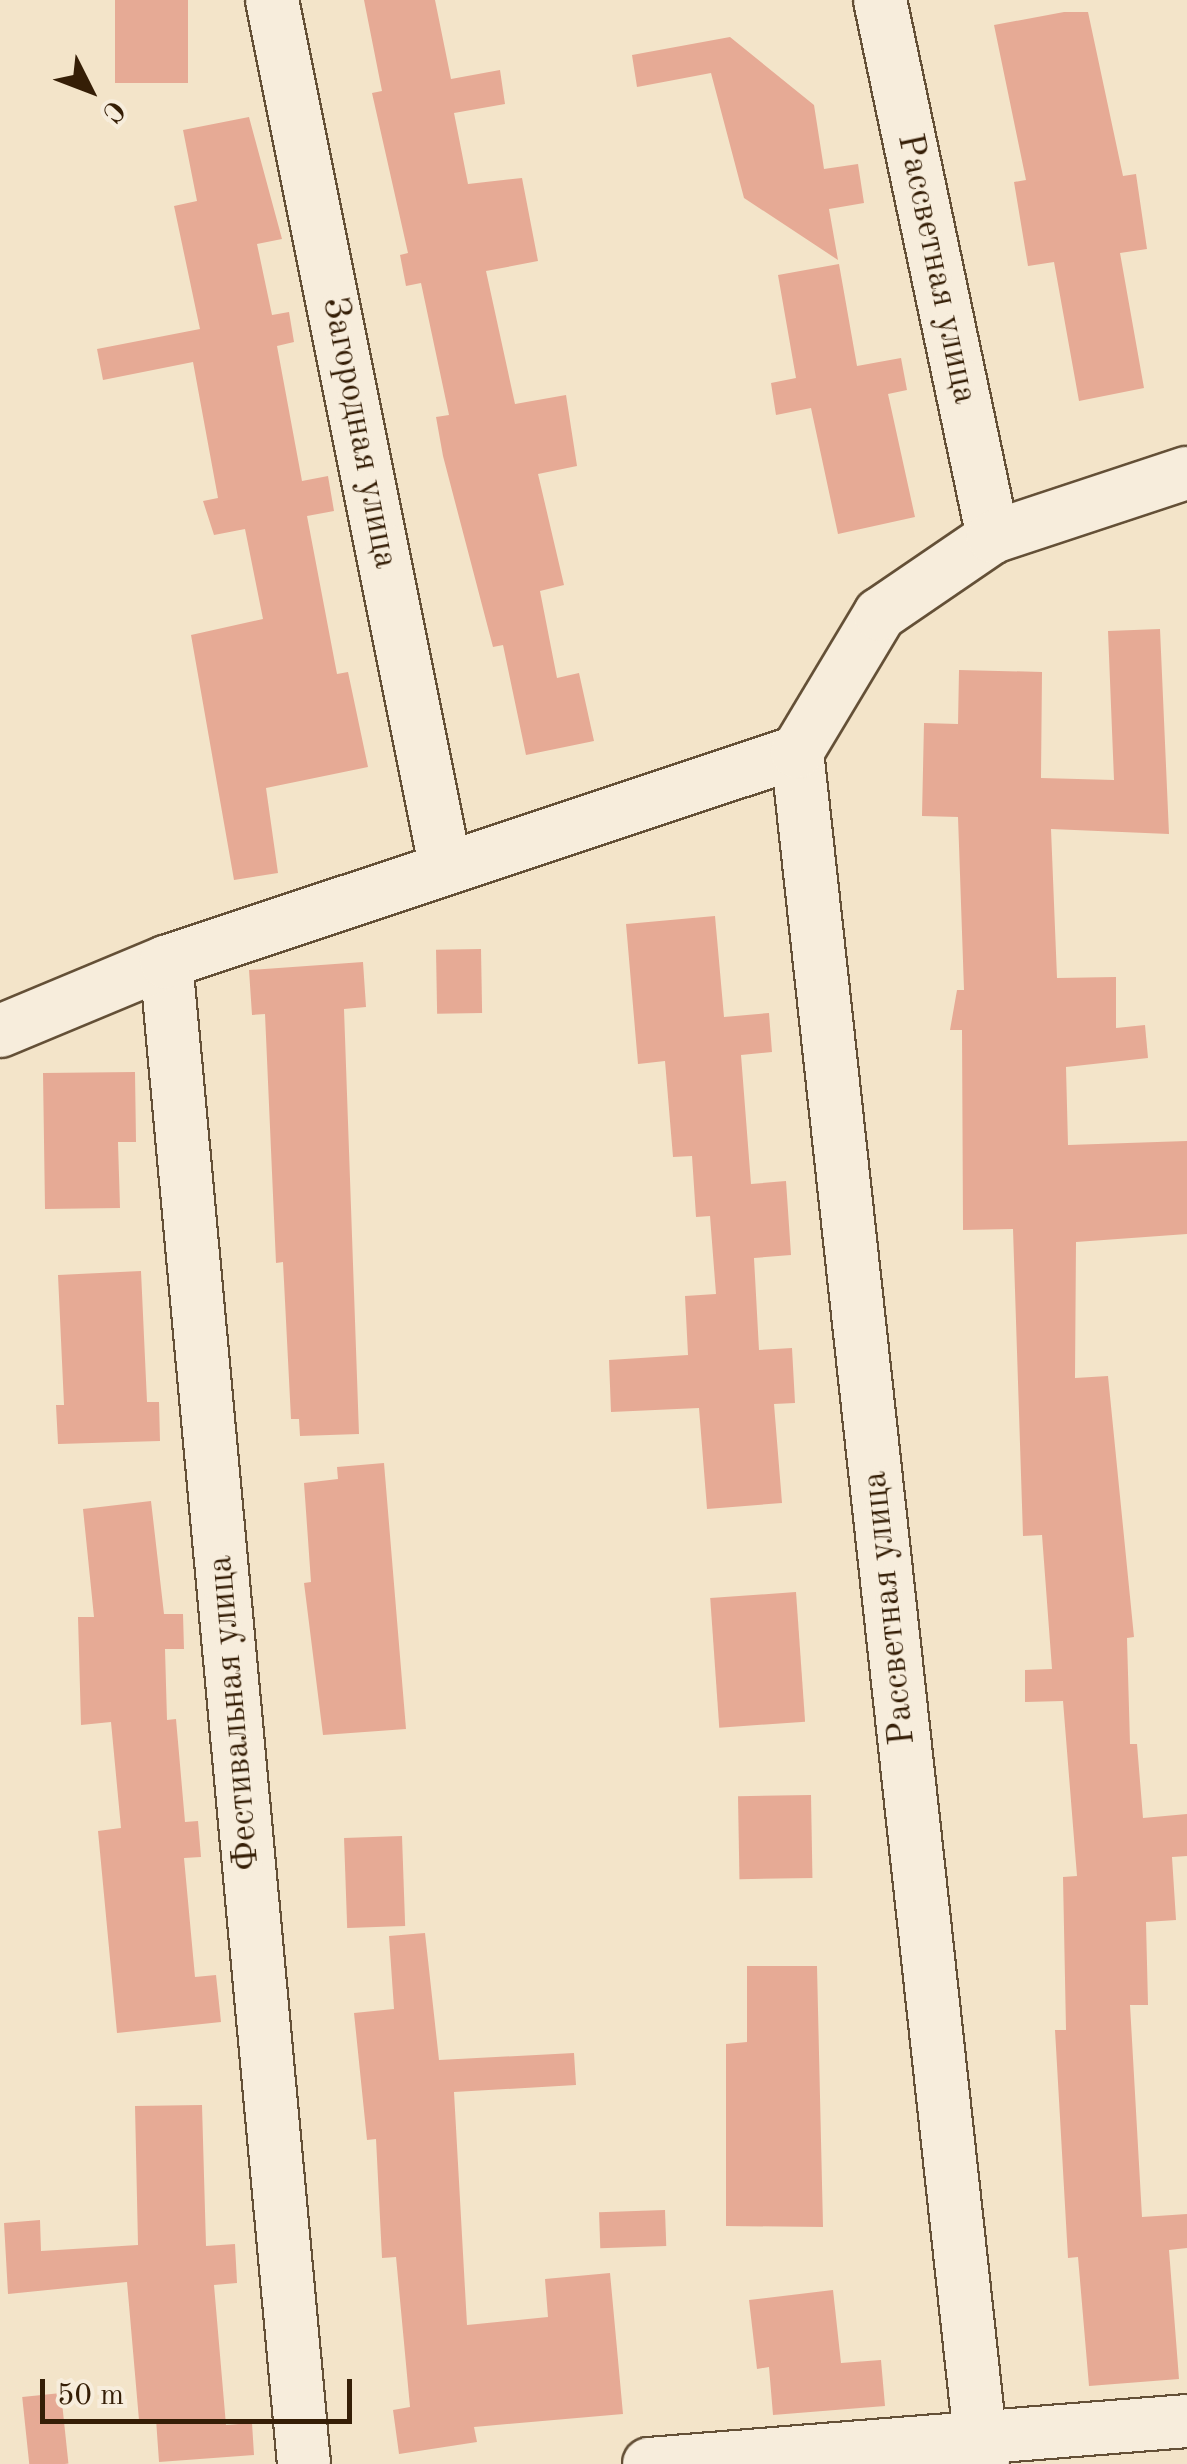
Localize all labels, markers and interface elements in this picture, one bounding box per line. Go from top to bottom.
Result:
north arrow [40,40,140,140]
text: С [96,94,129,126]
street label: Рассветная улица [887,130,985,408]
street label: Загородная улица [312,294,406,572]
street label: Рассветная улица [855,1469,925,1747]
street label: Фестивальная улица [200,1554,270,1872]
scale bar [45,2359,358,2421]
text: 50 m [57,2381,124,2411]

